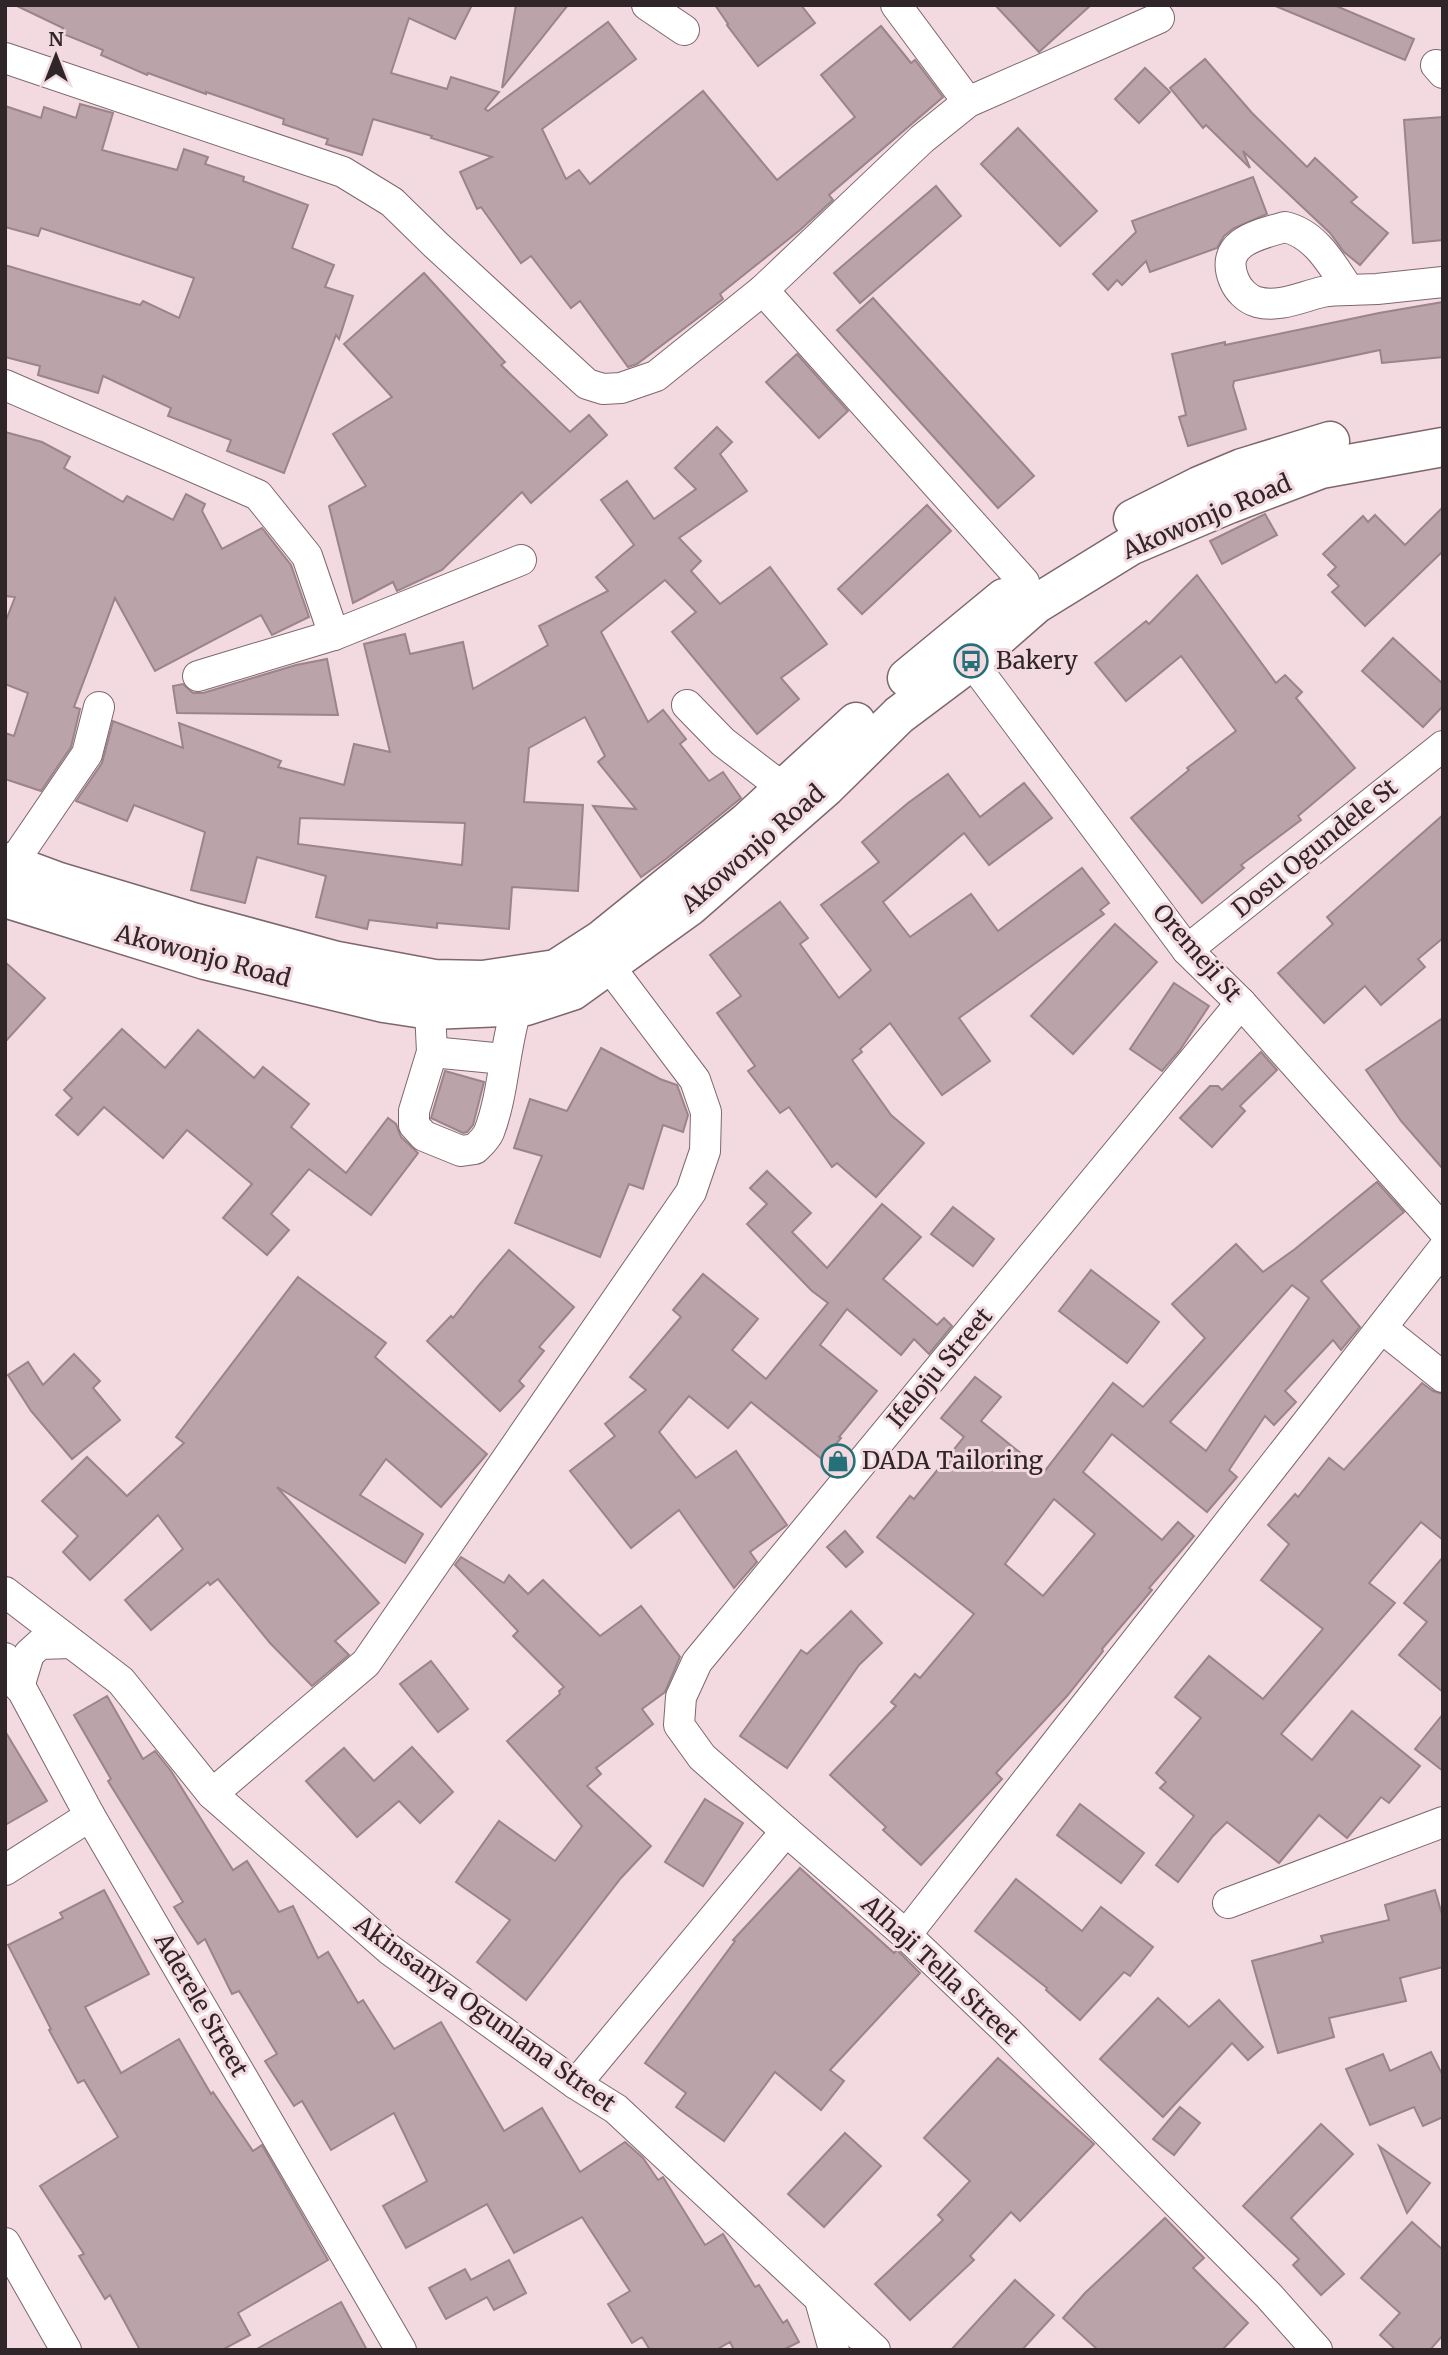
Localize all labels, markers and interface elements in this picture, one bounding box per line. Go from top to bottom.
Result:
north arrow [21,21,91,91]
text: N [48,27,64,51]
street label: Akowonjo Road [1117,467,1296,566]
bus stop icon: Bakery [952,642,990,680]
place label: Bakery [996,645,1078,676]
street label: Dosu Ogundele St [1226,771,1404,924]
street label: Akowonjo Road [674,778,831,920]
street label: Oremeji St [1146,897,1249,1009]
street label: Akowonjo Road [111,917,294,994]
street label: Ifeloju Street [880,1301,999,1434]
shop icon: DADA Tailoring [819,1442,857,1480]
place label: DADA Tailoring [862,1445,1044,1476]
street label: Alhaji Tella Street [854,1888,1026,2051]
street label: Akinsanya Ogunlana Street [348,1908,622,2119]
street label: Aderele Street [147,1926,255,2083]

